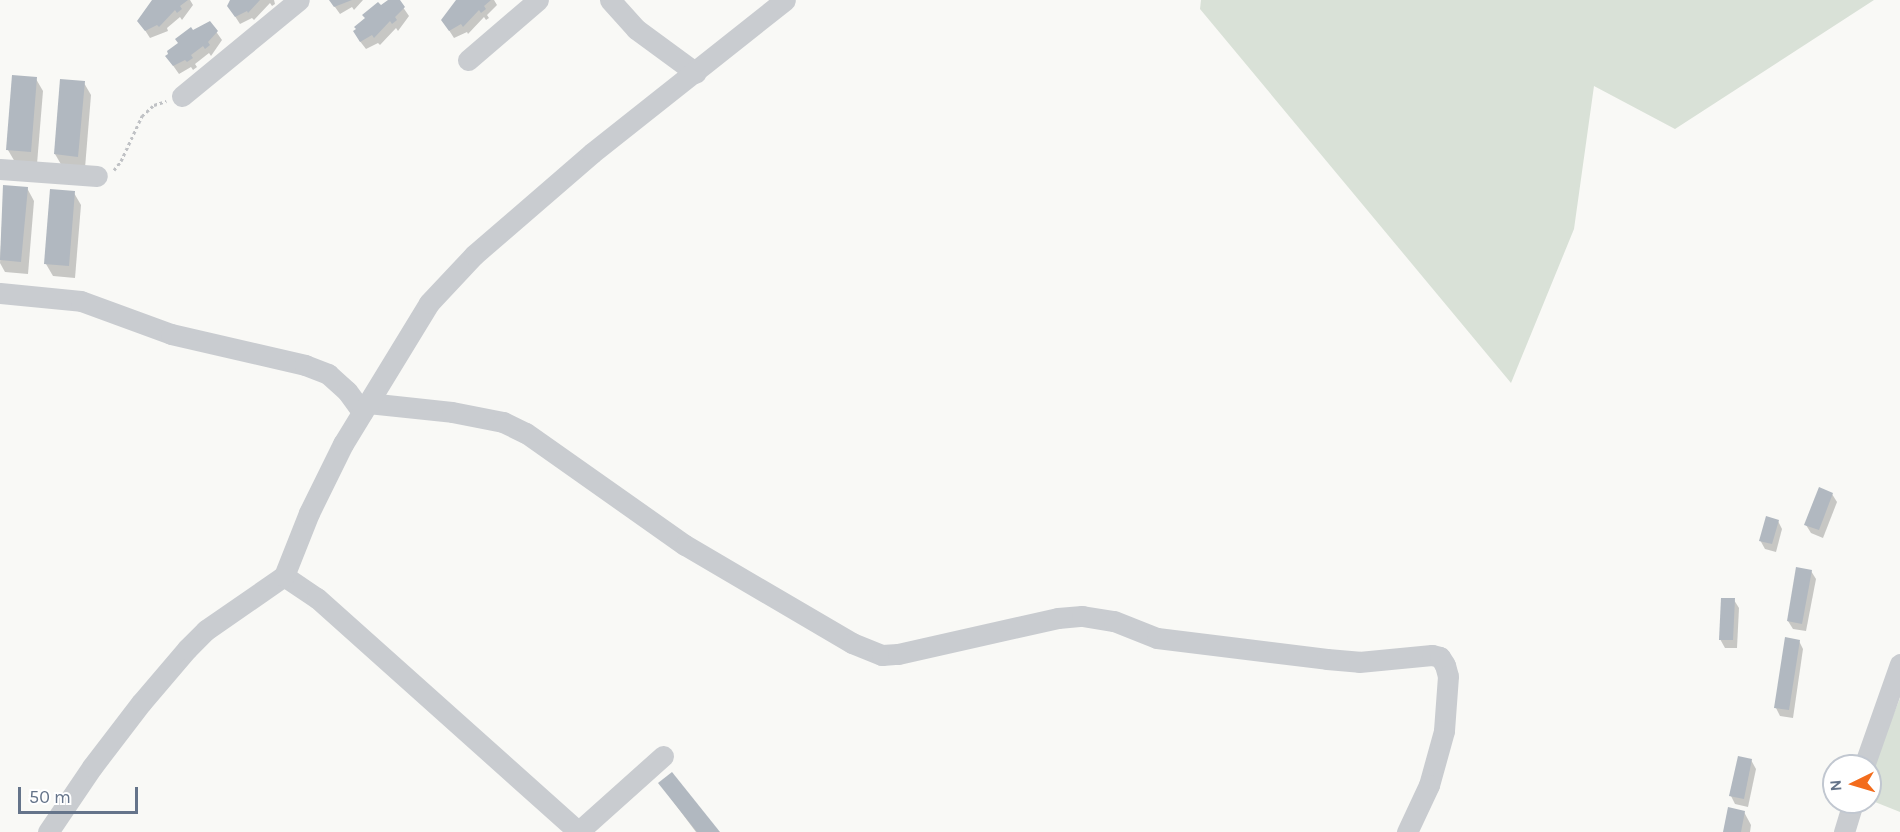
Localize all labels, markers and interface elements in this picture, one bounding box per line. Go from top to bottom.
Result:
north arrow [1822,754,1882,814]
scale bar [21,775,141,813]
text: N [1826,779,1846,792]
text: 50 m [29,786,71,808]

